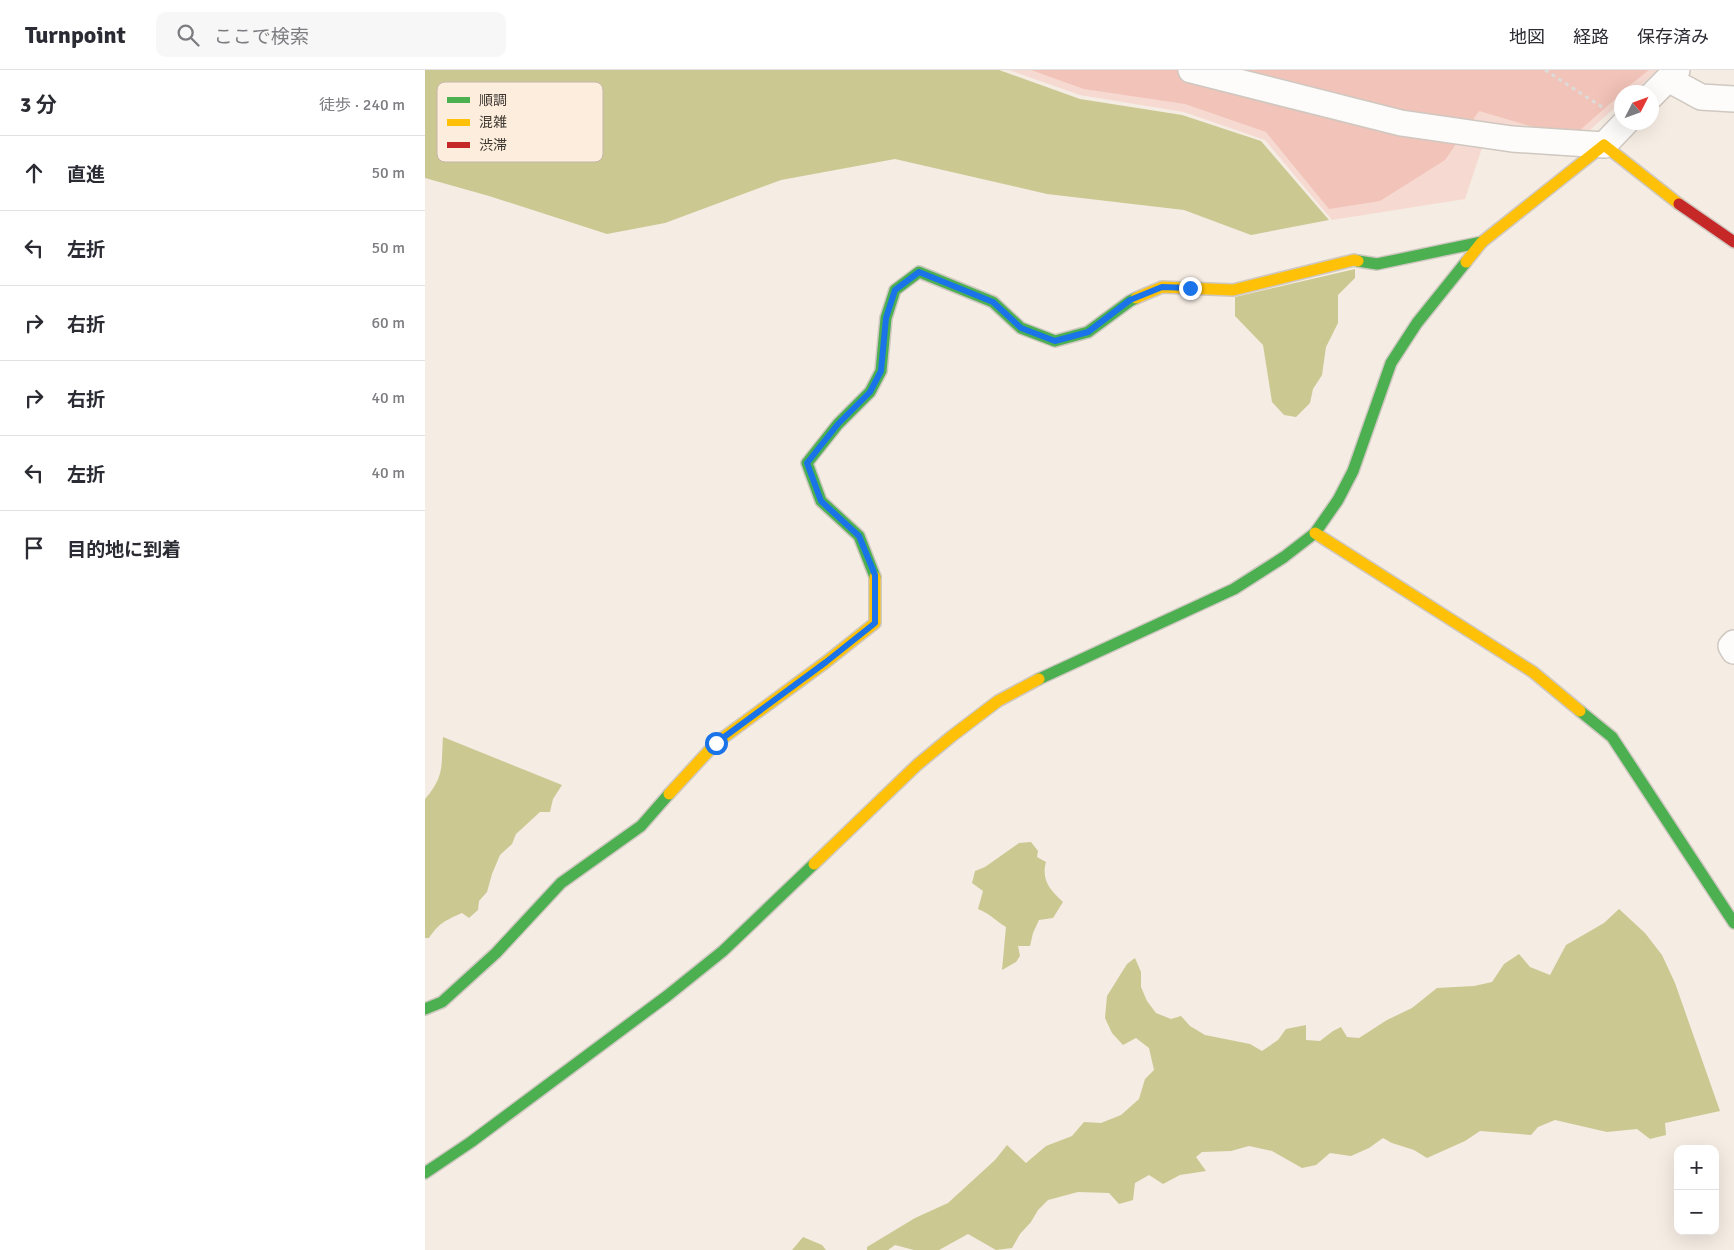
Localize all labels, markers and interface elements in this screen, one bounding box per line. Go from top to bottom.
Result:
search box [156,12,506,57]
text: Turnpoint [25,20,126,50]
icon: search [174,21,202,49]
text: ここで検索 [214,25,309,49]
text: 地図 [1509,26,1545,48]
text: 経路 [1573,26,1609,48]
text: 保存済み [1637,26,1709,48]
legend [437,82,603,162]
north arrow [1614,85,1659,130]
text: 3 分 [20,92,57,118]
text: 順調 [479,92,507,109]
text: 徒歩 · 240 m [319,95,405,115]
text: 混雑 [479,114,507,131]
text: 渋滞 [479,137,507,154]
icon: ahead [20,159,48,187]
text: 直進 [67,163,105,187]
text: 50 m [371,163,405,183]
icon: left [20,234,48,262]
text: 左折 [67,238,105,262]
text: 50 m [371,238,405,258]
route end [1179,277,1202,300]
icon: right [20,309,48,337]
text: 右折 [67,313,105,337]
text: 60 m [371,313,405,333]
icon: right [20,384,48,412]
text: 右折 [67,388,105,412]
text: 40 m [371,388,405,408]
icon: left [20,459,48,487]
text: 左折 [67,463,105,487]
text: 40 m [371,463,405,483]
icon: arrive [20,534,48,562]
text: 目的地に到着 [67,538,181,562]
route start [705,732,728,755]
map controls [1674,1145,1719,1235]
button: + [1674,1145,1719,1190]
button: − [1674,1190,1719,1235]

